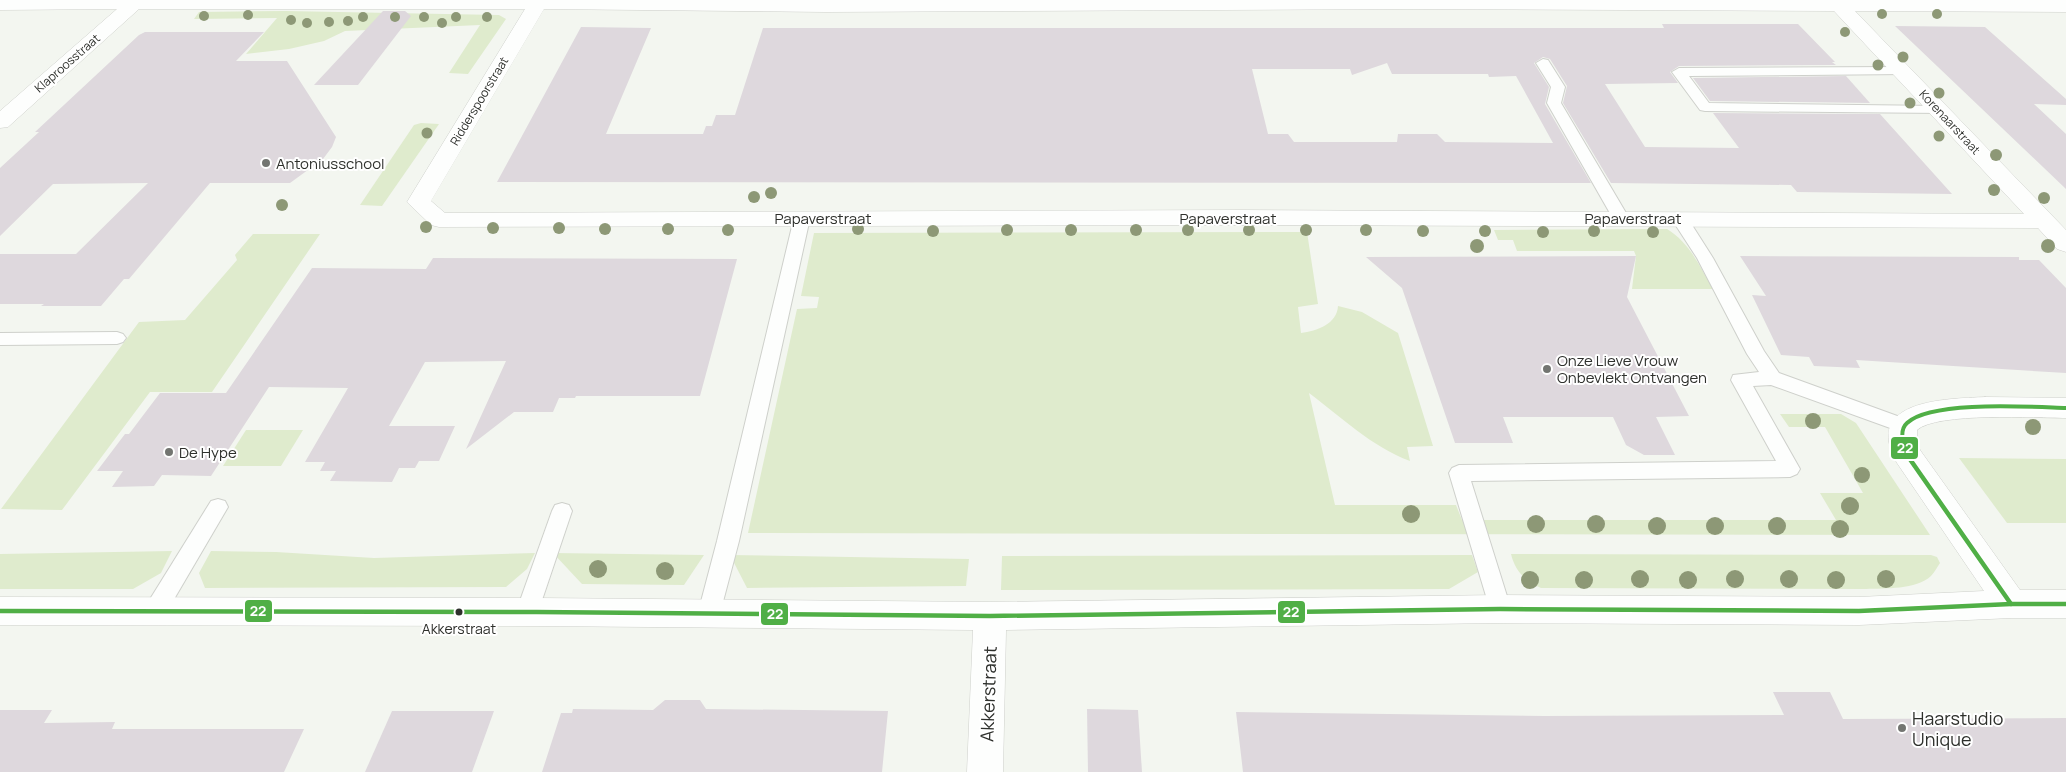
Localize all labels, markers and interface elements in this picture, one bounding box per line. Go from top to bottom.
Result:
street label: Klaproosstraat [31,30,104,96]
street label: Ridderspoorstraat [446,53,512,149]
street label: Korenaarstraat [1916,86,1985,158]
place label: Antoniusschool [276,153,385,174]
marker: Antoniusschool [260,157,272,169]
street label: Papaverstraat [775,208,871,229]
street label: Papaverstraat [1180,208,1276,229]
street label: Papaverstraat [1585,208,1681,229]
place label: Onze Lieve Vrouw Onbevlekt Ontvangen [1557,350,1707,388]
marker: Onze Lieve Vrouw Onbevlekt Ontvangen [1541,363,1553,375]
line badge: 22 [1890,436,1919,460]
text: 22 [1897,438,1913,457]
place label: De Hype [179,442,237,463]
marker: De Hype [163,446,175,458]
line badge: 22 [244,599,273,623]
line badge: 22 [1277,600,1306,624]
text: 22 [250,601,266,620]
line badge: 22 [760,602,789,626]
text: 22 [1283,602,1299,621]
text: 22 [767,604,783,623]
marker: Akkerstraat [454,607,464,617]
place label: Akkerstraat [422,619,497,638]
street label: Akkerstraat [974,646,1002,742]
place label: Haarstudio Unique [1912,706,2003,751]
marker: Haarstudio Unique [1896,722,1908,734]

